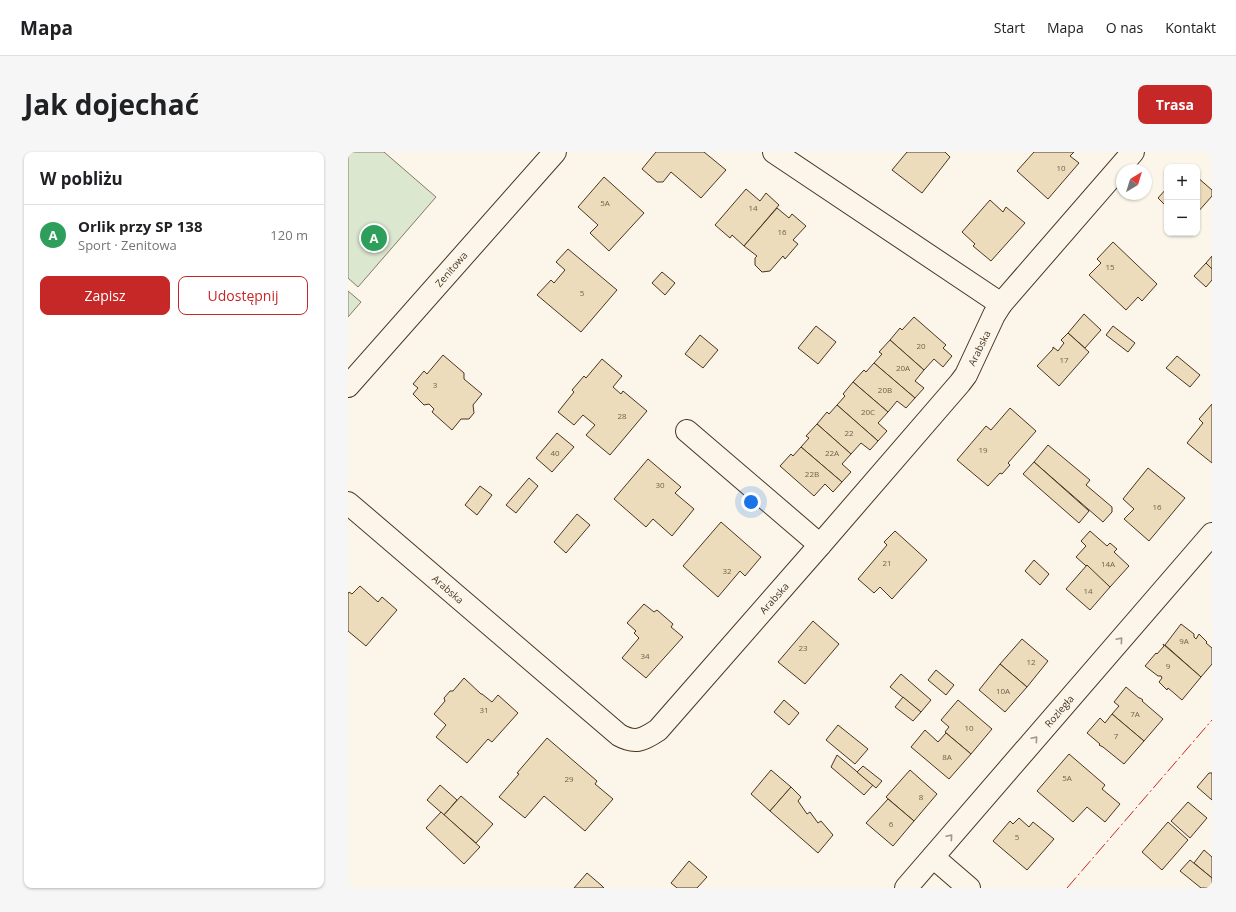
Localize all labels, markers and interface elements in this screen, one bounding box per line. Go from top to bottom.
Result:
text: Mapa [20,15,73,41]
text: Start [994,18,1025,37]
text: Mapa [1047,18,1084,37]
text: O nas [1106,18,1143,37]
text: Kontakt [1165,18,1216,37]
text: Jak dojechać [24,85,199,123]
button: Trasa [1138,85,1212,124]
house number: 10 [1056,162,1066,173]
north arrow [1116,164,1152,200]
map controls [1164,164,1200,236]
button: + [1164,164,1200,200]
text: W pobliżu [40,167,123,190]
house number: 5A [600,197,611,208]
button: − [1164,200,1200,236]
house number: 14 [748,202,758,213]
text: Orlik przy SP 138 [78,216,202,236]
pin: A [361,223,387,253]
text: A [49,226,57,244]
text: 120 m [270,226,308,244]
house number: 16 [777,226,787,237]
text: Sport · Zenitowa [78,236,177,254]
street label: Zenitowa [432,248,470,290]
house number: 15 [1105,261,1115,272]
button: Zapisz [40,276,170,315]
button: Udostępnij [178,276,308,315]
house number: 5 [580,287,585,298]
street label: Arabska [964,328,994,368]
house number: 20 [916,340,926,351]
house number: 17 [1059,354,1069,365]
house number: 20A [896,362,911,373]
house number: 3 [433,379,438,390]
house number: 20B [878,384,892,395]
house number: 20C [861,406,875,417]
house number: 28 [617,410,627,421]
house number: 22 [844,427,854,438]
house number: 19 [978,444,988,455]
house number: 40 [550,447,560,458]
house number: 22A [825,447,840,458]
house number: 22B [805,468,819,479]
house number: 30 [655,479,665,490]
your location [741,492,761,512]
house number: 16 [1152,501,1162,512]
house number: 21 [882,557,892,568]
house number: 14A [1101,558,1116,569]
house number: 32 [722,565,732,576]
street label: Arabska [429,571,467,607]
street label: Arabska [756,579,792,617]
house number: 14 [1083,585,1093,596]
house number: 9A [1179,635,1190,646]
one-way arrow [1115,638,1122,645]
house number: 23 [798,642,808,653]
house number: 34 [640,650,650,661]
house number: 12 [1026,656,1036,667]
house number: 9 [1166,660,1171,671]
house number: 10A [996,685,1011,696]
street label: Rozległa [1041,692,1077,730]
house number: 31 [479,704,489,715]
house number: 7A [1130,708,1141,719]
house number: 10 [964,722,974,733]
house number: 7 [1114,730,1119,741]
one-way arrow [1031,736,1038,744]
house number: 8A [942,751,953,762]
house number: 5A [1062,772,1073,783]
house number: 29 [564,773,574,784]
house number: 8 [919,791,924,802]
house number: 6 [889,818,894,829]
house number: 5 [1015,831,1020,842]
one-way arrow [946,835,953,842]

